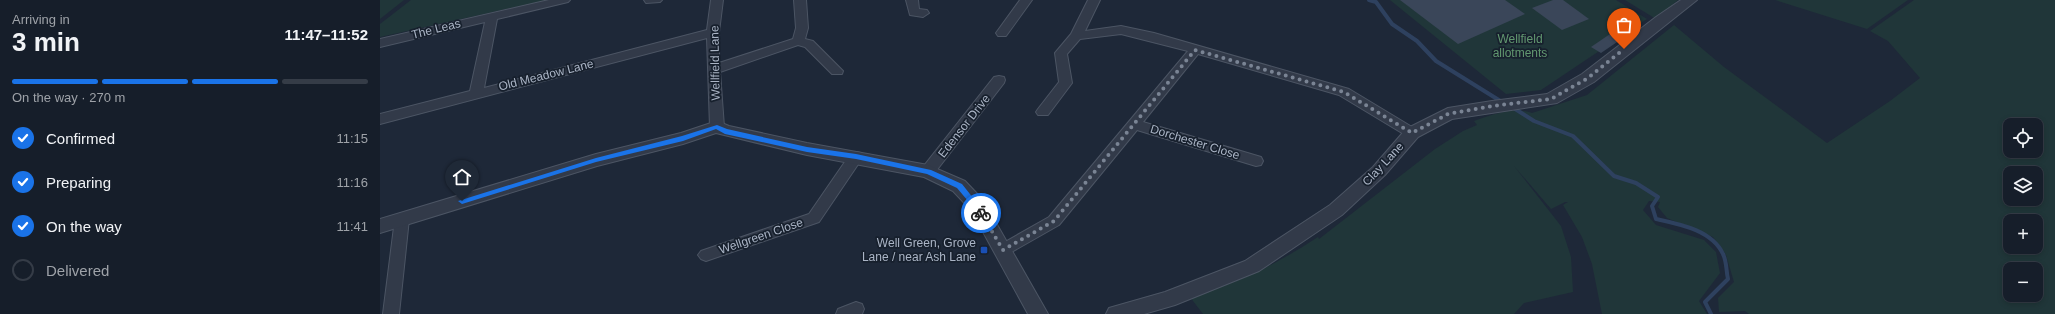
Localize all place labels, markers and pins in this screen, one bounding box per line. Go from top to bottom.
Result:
pin [1607,8,1641,49]
pin [445,160,479,201]
place label: Well Green, Grove Lane / near Ash Lane [862,236,976,264]
marker: Well Green, Grove Lane / near Ash Lane [979,245,989,255]

